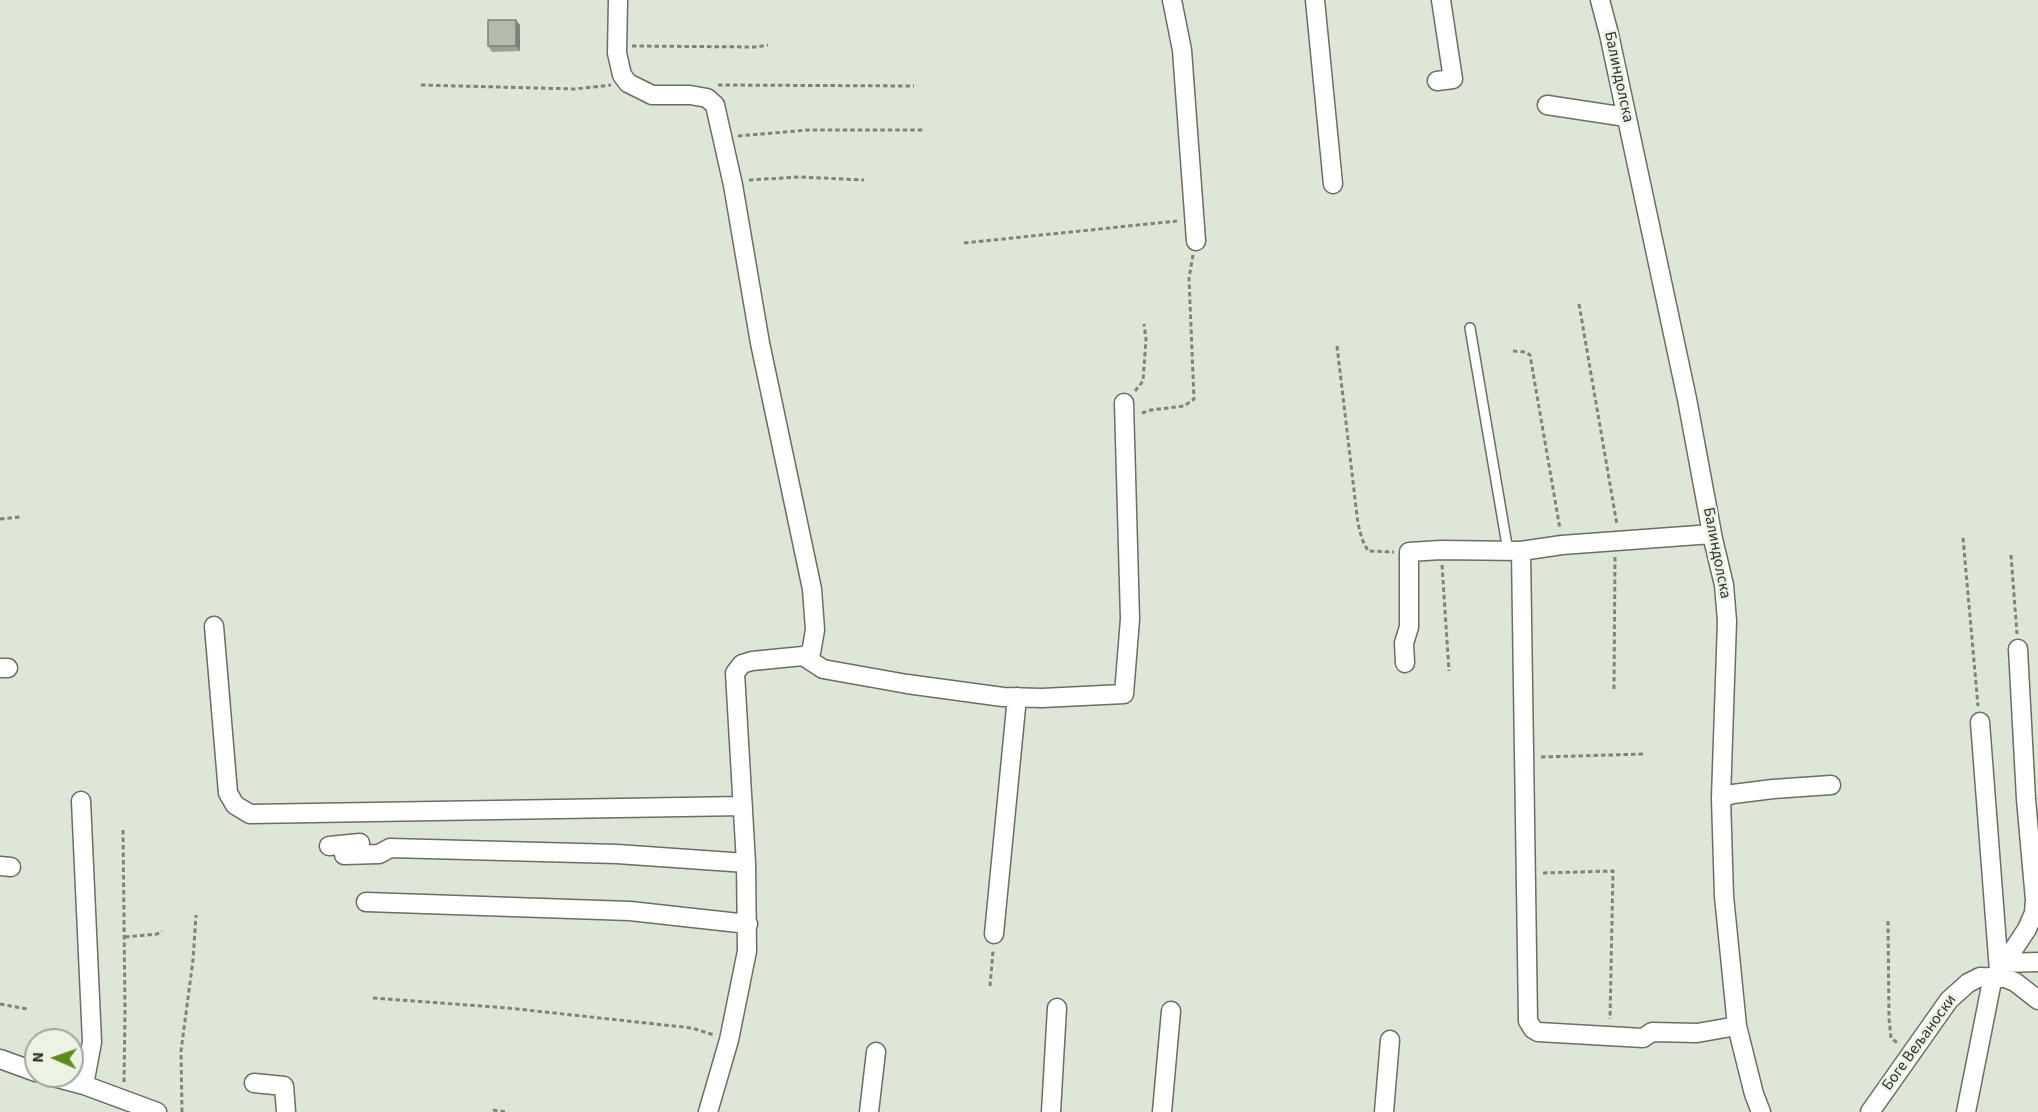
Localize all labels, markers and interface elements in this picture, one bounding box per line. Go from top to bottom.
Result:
street label: Балиндолска [1599,30,1637,124]
street label: Балиндолска [1698,506,1734,600]
street label: Боге Вељаноски [1879,991,1961,1095]
north arrow [24,1028,84,1088]
text: N [27,1052,49,1063]

